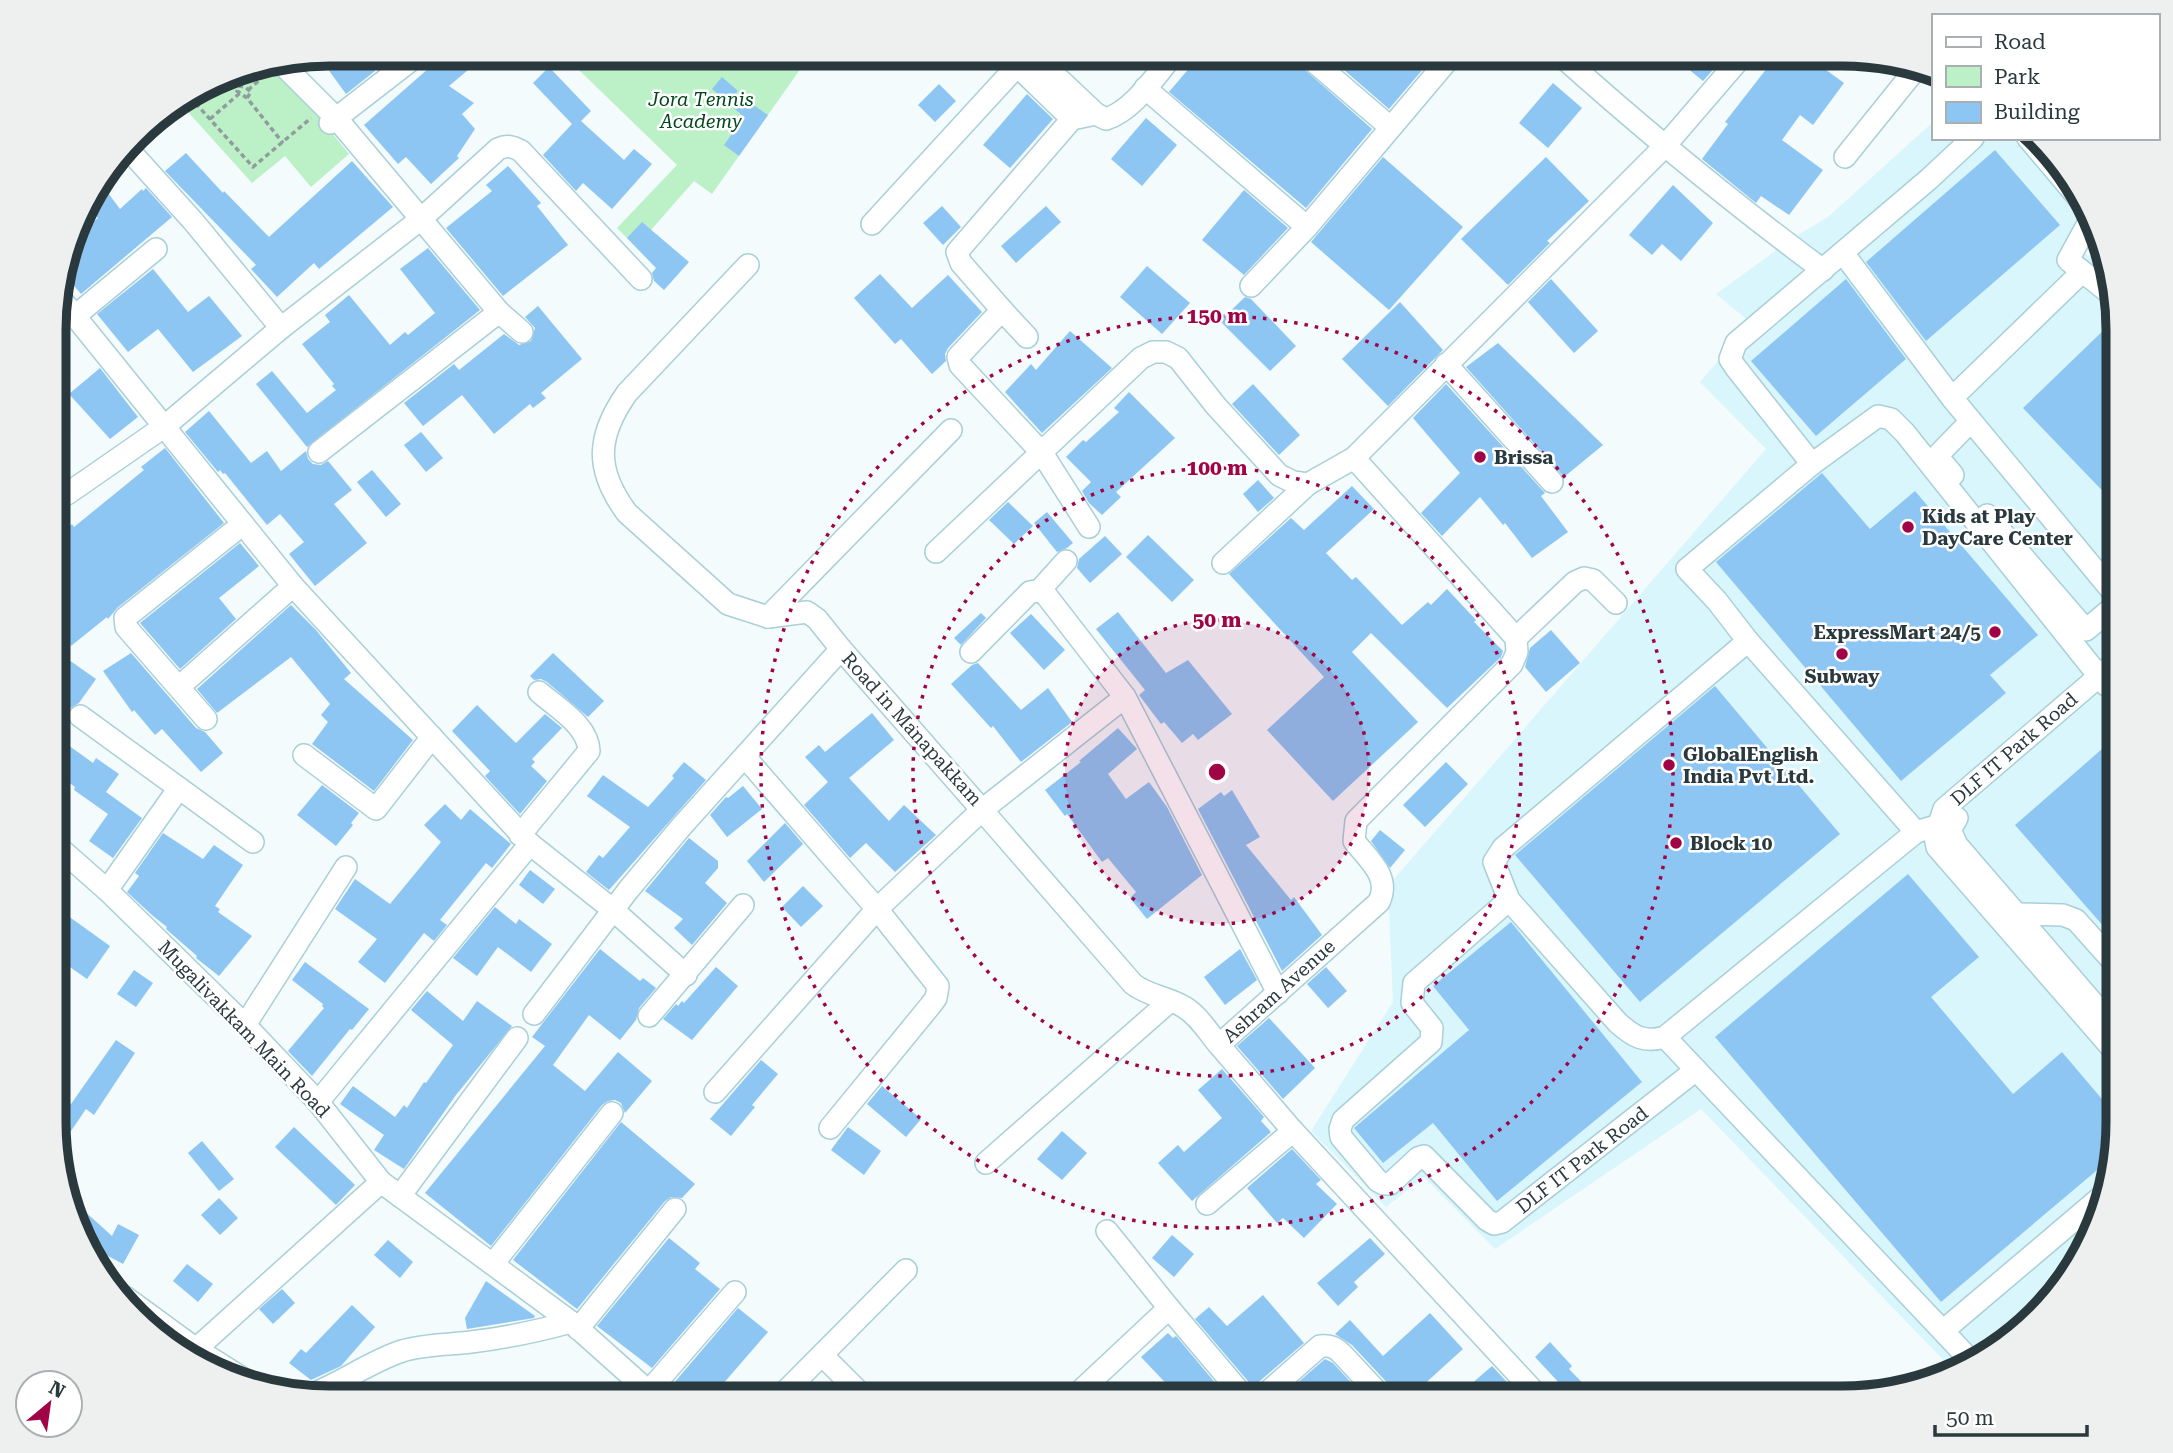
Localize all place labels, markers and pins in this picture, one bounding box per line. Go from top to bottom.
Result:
place label: Brissa [1494,446,1553,469]
marker: Brissa [1472,449,1488,465]
place label: Kids at Play DayCare Center [1922,505,2073,550]
marker: Kids at Play DayCare Center [1900,519,1916,535]
place label: ExpressMart 24/5 [1814,621,1981,644]
marker: ExpressMart 24/5 [1987,624,2003,640]
marker: Subway [1834,646,1850,662]
place label: Subway [1804,665,1880,688]
place label: GlobalEnglish India Pvt Ltd. [1683,743,1819,788]
marker: GlobalEnglish India Pvt Ltd. [1661,757,1677,773]
centre of rings [1205,760,1229,784]
place label: Block 10 [1690,832,1773,855]
marker: Block 10 [1668,835,1684,851]

